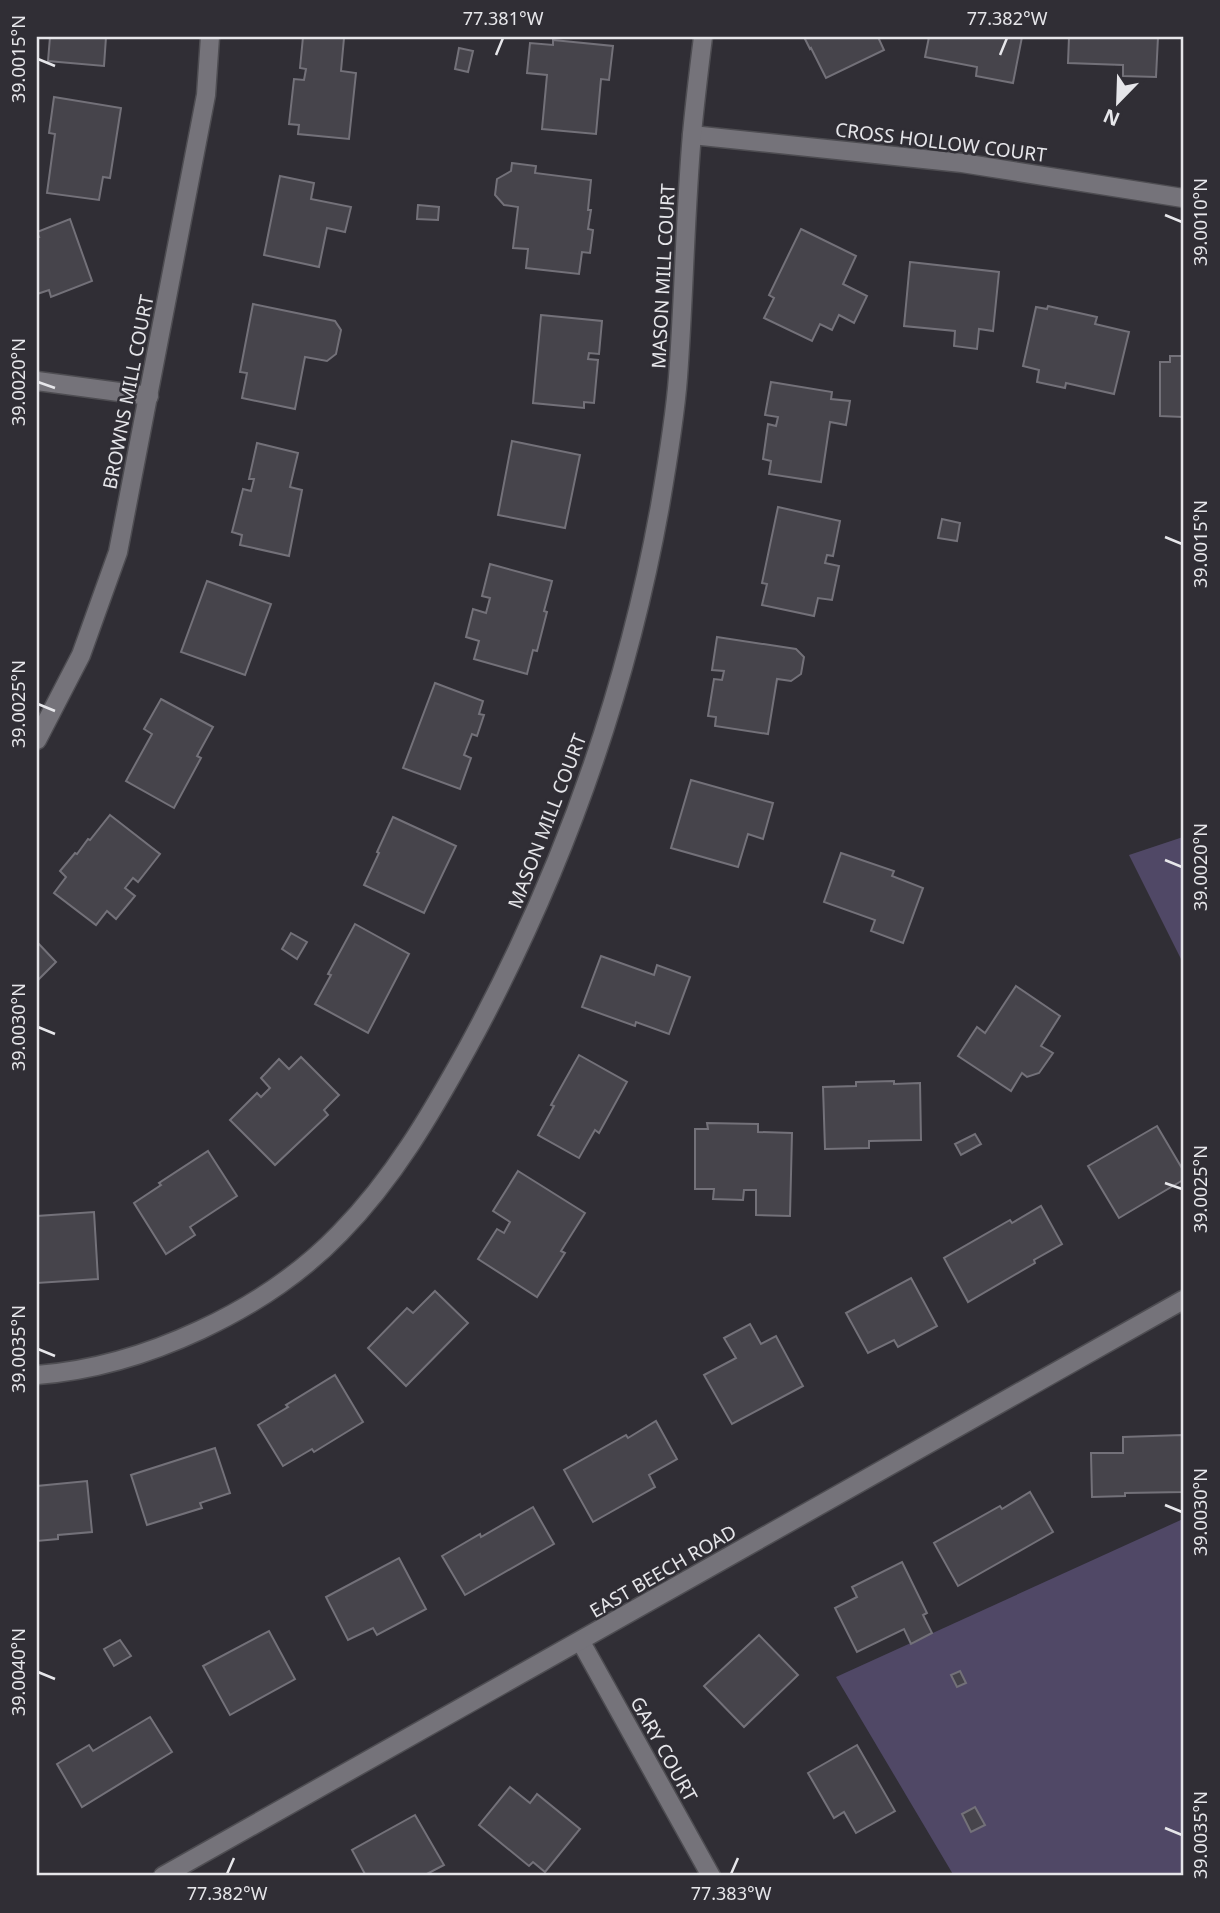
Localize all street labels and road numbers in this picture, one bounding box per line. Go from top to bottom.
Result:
street label: CROSS HOLLOW COURT [834,116,1049,168]
street label: MASON MILL COURT [645,182,681,369]
street label: BROWNS MILL COURT [96,292,160,491]
street label: MASON MILL COURT [502,729,592,912]
street label: EAST BEECH ROAD [585,1518,741,1624]
street label: GARY COURT [624,1692,704,1807]

